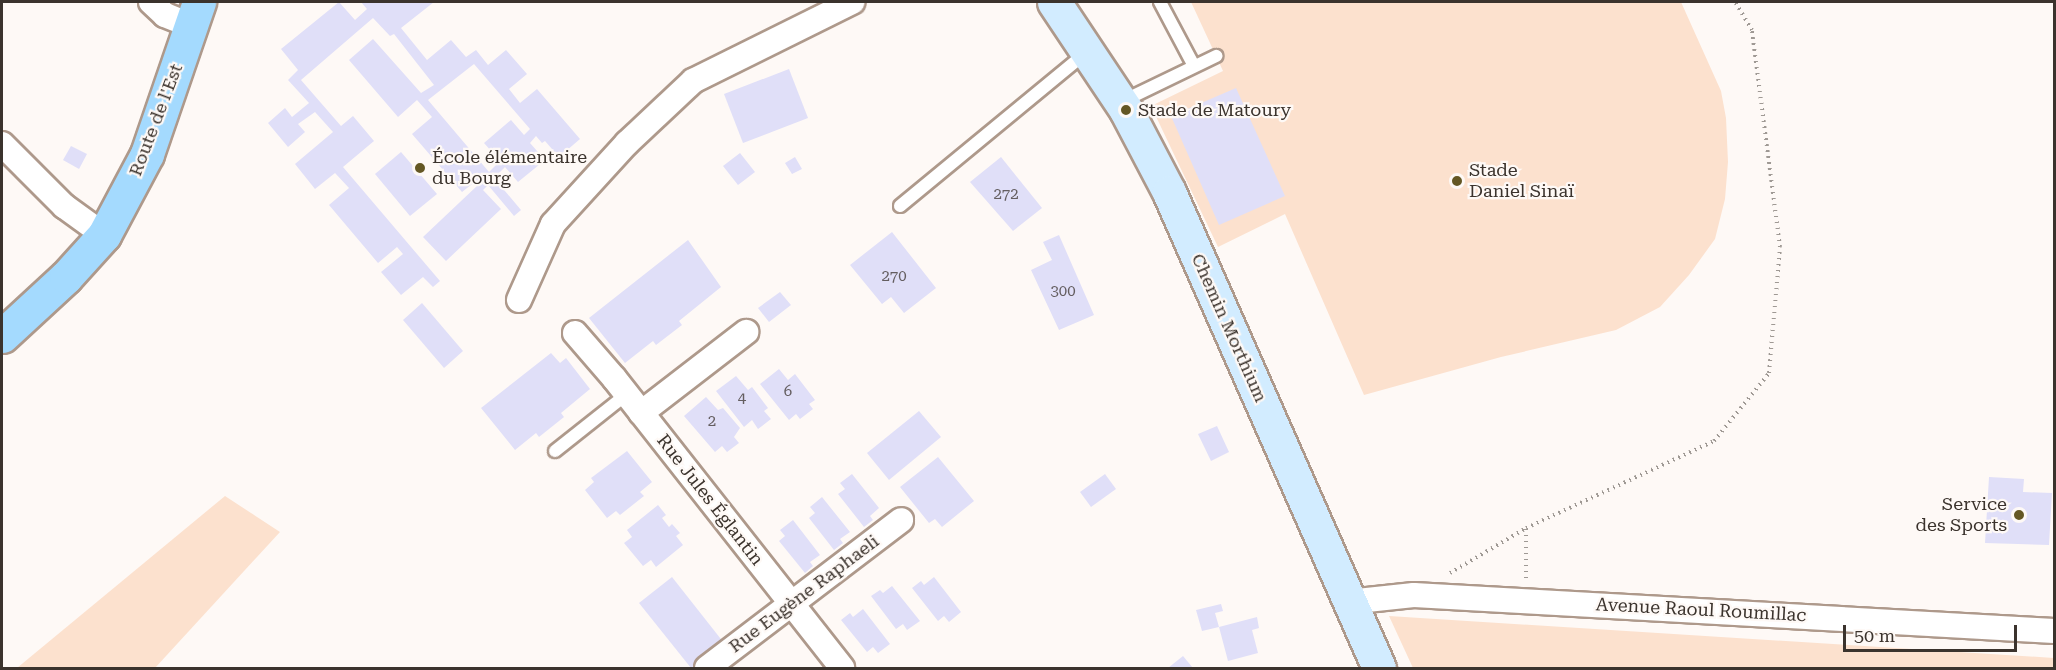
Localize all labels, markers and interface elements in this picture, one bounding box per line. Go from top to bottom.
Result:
street label: Route de l'Est [125,61,187,179]
place label: Stade de Matoury [1138,99,1291,121]
marker: Stade de Matoury [1119,103,1133,117]
place label: École élémentaire du Bourg [432,147,587,190]
place label: Stade Daniel Sinaï [1469,160,1574,202]
marker: École élémentaire du Bourg [413,161,427,175]
marker: Stade Daniel Sinaï [1450,174,1464,188]
house number: 272 [993,186,1019,204]
street label: Chemin Morthium [1187,250,1271,406]
house number: 270 [881,268,907,286]
house number: 300 [1050,283,1076,301]
house number: 6 [784,383,792,401]
house number: 4 [738,390,746,408]
house number: 2 [708,413,716,431]
street label: Rue Jules Églantin [652,430,768,570]
place label: Service des Sports [1916,494,2007,536]
marker: Service des Sports [2012,508,2026,522]
street label: Rue Eugène Raphaeli [725,531,883,657]
street label: Avenue Raoul Roumillac [1595,594,1807,626]
scale bar [1846,613,2020,651]
text: 50 m [1854,625,1895,646]

